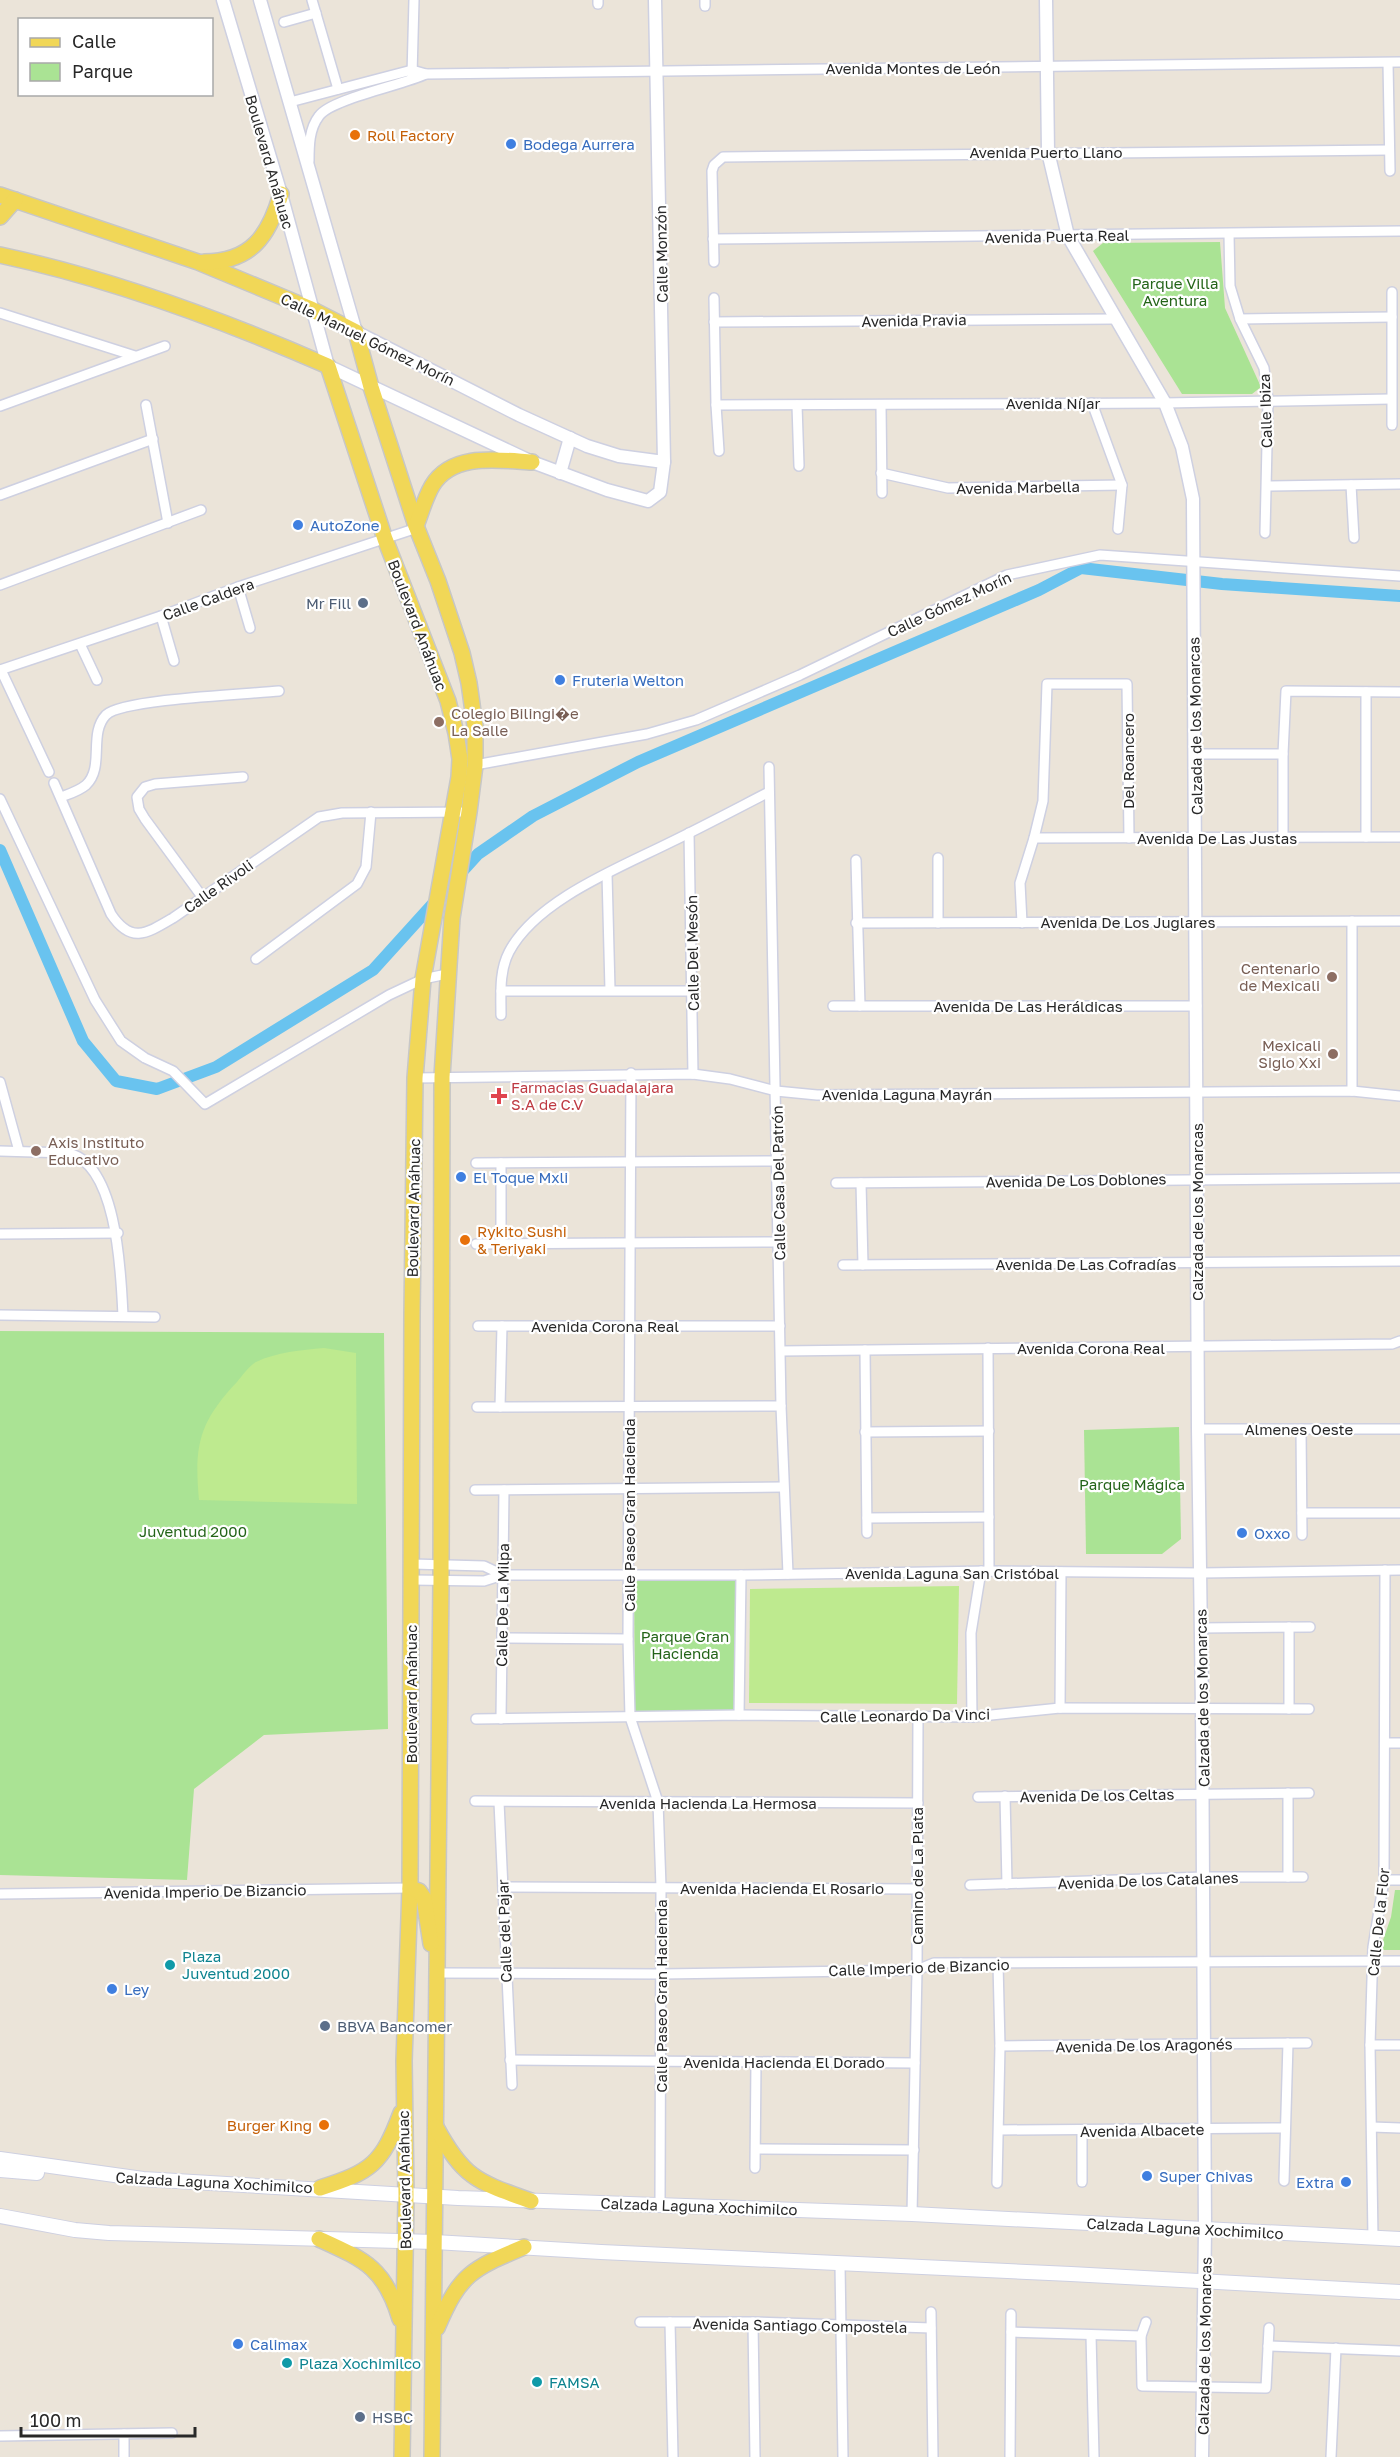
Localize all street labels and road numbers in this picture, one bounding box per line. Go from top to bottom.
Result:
street label: Avenida Montes de León [825,59,1001,77]
street label: Boulevard Anáhuac [242,93,298,231]
street label: Avenida Puerto Llano [969,143,1123,161]
street label: Calle Monzón [651,205,671,303]
street label: Avenida Puerta Real [985,226,1130,246]
street label: Calle Manuel Gómez Morín [278,289,458,389]
street label: Avenida Pravia [861,310,967,330]
street label: Calle Ibiza [1255,373,1275,449]
street label: Avenida Níjar [1006,394,1101,412]
street label: Avenida Marbella [956,477,1080,497]
street label: Boulevard Anáhuac [385,557,451,693]
street label: Calle Gómez Morín [884,567,1014,641]
street label: Calle Caldera [160,574,256,624]
street label: Calzada de los Monarcas [1184,637,1206,815]
street label: Del Roancero [1119,713,1137,809]
street label: Avenida De Las Justas [1137,829,1297,847]
street label: Calle Rivoli [180,855,256,917]
street label: Calle Del Mesón [682,895,702,1011]
street label: Avenida De Los Juglares [1041,913,1216,931]
street label: Avenida De Las Heráldicas [933,997,1123,1015]
street label: Avenida Laguna Mayrán [822,1085,992,1103]
street label: Calle Casa Del Patrón [768,1105,788,1261]
street label: Calzada de los Monarcas [1188,1123,1206,1301]
street label: Boulevard Anáhuac [403,1138,423,1278]
street label: Avenida De Los Doblones [985,1169,1167,1191]
street label: Avenida De Las Cofradías [996,1255,1176,1273]
street label: Avenida Corona Real [531,1317,679,1335]
street label: Avenida Corona Real [1017,1339,1165,1357]
street label: Calle Paseo Gran Hacienda [620,1418,638,1612]
street label: Almenes Oeste [1245,1420,1354,1438]
street label: Calle De La Milpa [492,1543,512,1667]
street label: Avenida Laguna San Cristóbal [845,1564,1059,1582]
street label: Calzada de los Monarcas [1191,1609,1213,1787]
street label: Boulevard Anáhuac [402,1625,420,1763]
street label: Calle Leonardo Da Vinci [820,1705,990,1725]
street label: Avenida De los Celtas [1019,1785,1175,1805]
street label: Avenida Hacienda La Hermosa [599,1794,817,1812]
street label: Camino de La Plata [908,1807,926,1945]
street label: Calle De la Flor [1363,1867,1393,1977]
street label: Avenida De los Catalanes [1057,1868,1239,1892]
street label: Calle del Pajar [493,1879,515,1983]
street label: Avenida Hacienda El Rosario [680,1879,884,1897]
street label: Avenida Imperio De Bizancio [103,1880,307,1902]
street label: Calle Paseo Gran Hacienda [652,1899,670,2093]
street label: Calle Imperio de Bizancio [828,1955,1010,1979]
street label: Avenida De los Aragonés [1055,2034,1233,2056]
street label: Avenida Hacienda El Dorado [683,2053,885,2071]
street label: Boulevard Anáhuac [394,2110,414,2250]
street label: Avenida Albacete [1080,2120,1205,2140]
street label: Calzada Laguna Xochimilco [115,2168,313,2196]
street label: Calzada Laguna Xochimilco [600,2194,798,2218]
street label: Calzada Laguna Xochimilco [1086,2214,1284,2242]
street label: Calzada de los Monarcas [1193,2257,1215,2435]
street label: Avenida Santiago Compostela [692,2314,908,2336]

